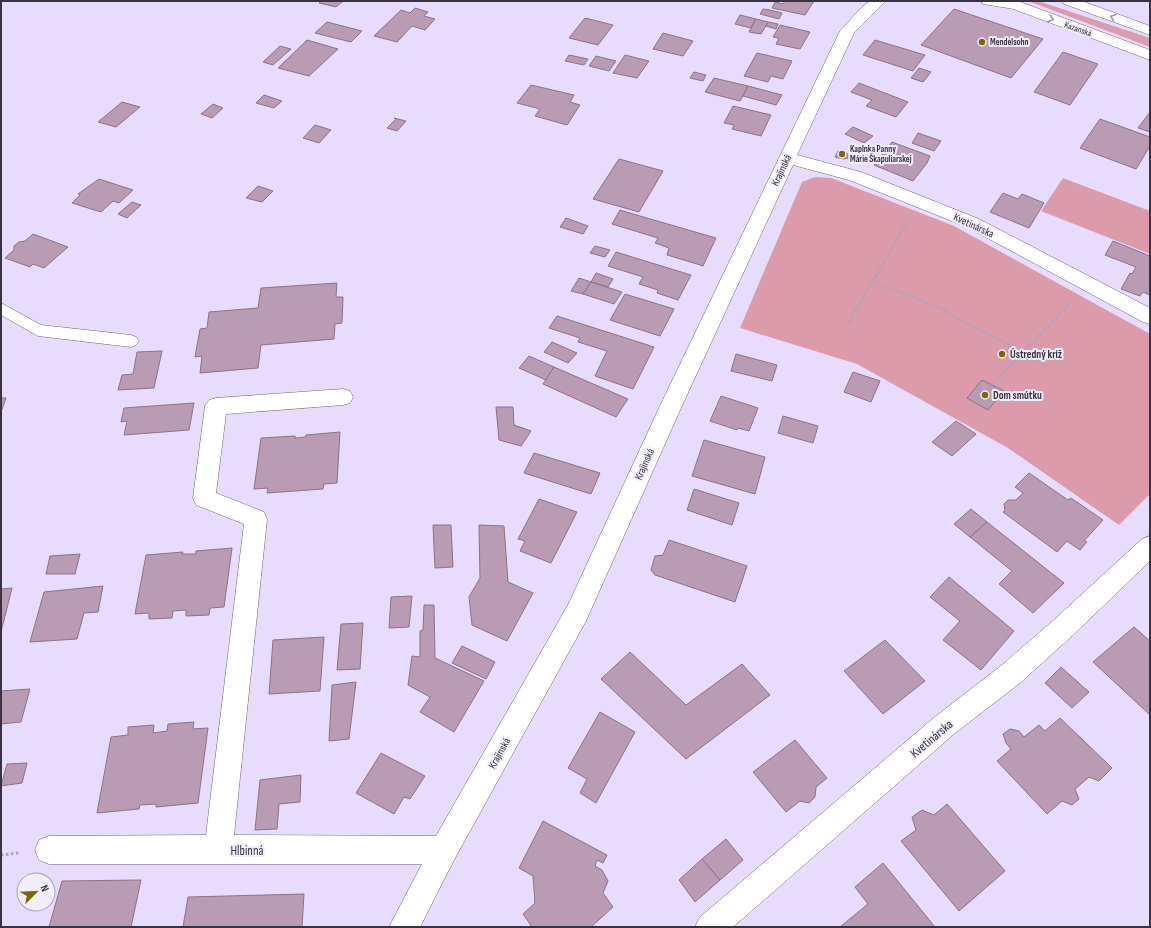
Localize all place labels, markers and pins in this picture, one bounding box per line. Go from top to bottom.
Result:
marker: Mendelsohn [977,37,987,47]
place label: Mendelsohn [990,37,1029,48]
place label: Kaplnka Panny Márie Škapuliarskej [850,144,912,165]
marker: Kaplnka Panny Márie Škapuliarskej [837,149,847,159]
place label: Ústredný kríž [1010,348,1063,361]
marker: Ústredný kríž [997,349,1007,359]
place label: Dom smútku [993,389,1042,402]
marker: Dom smútku [980,390,990,400]

